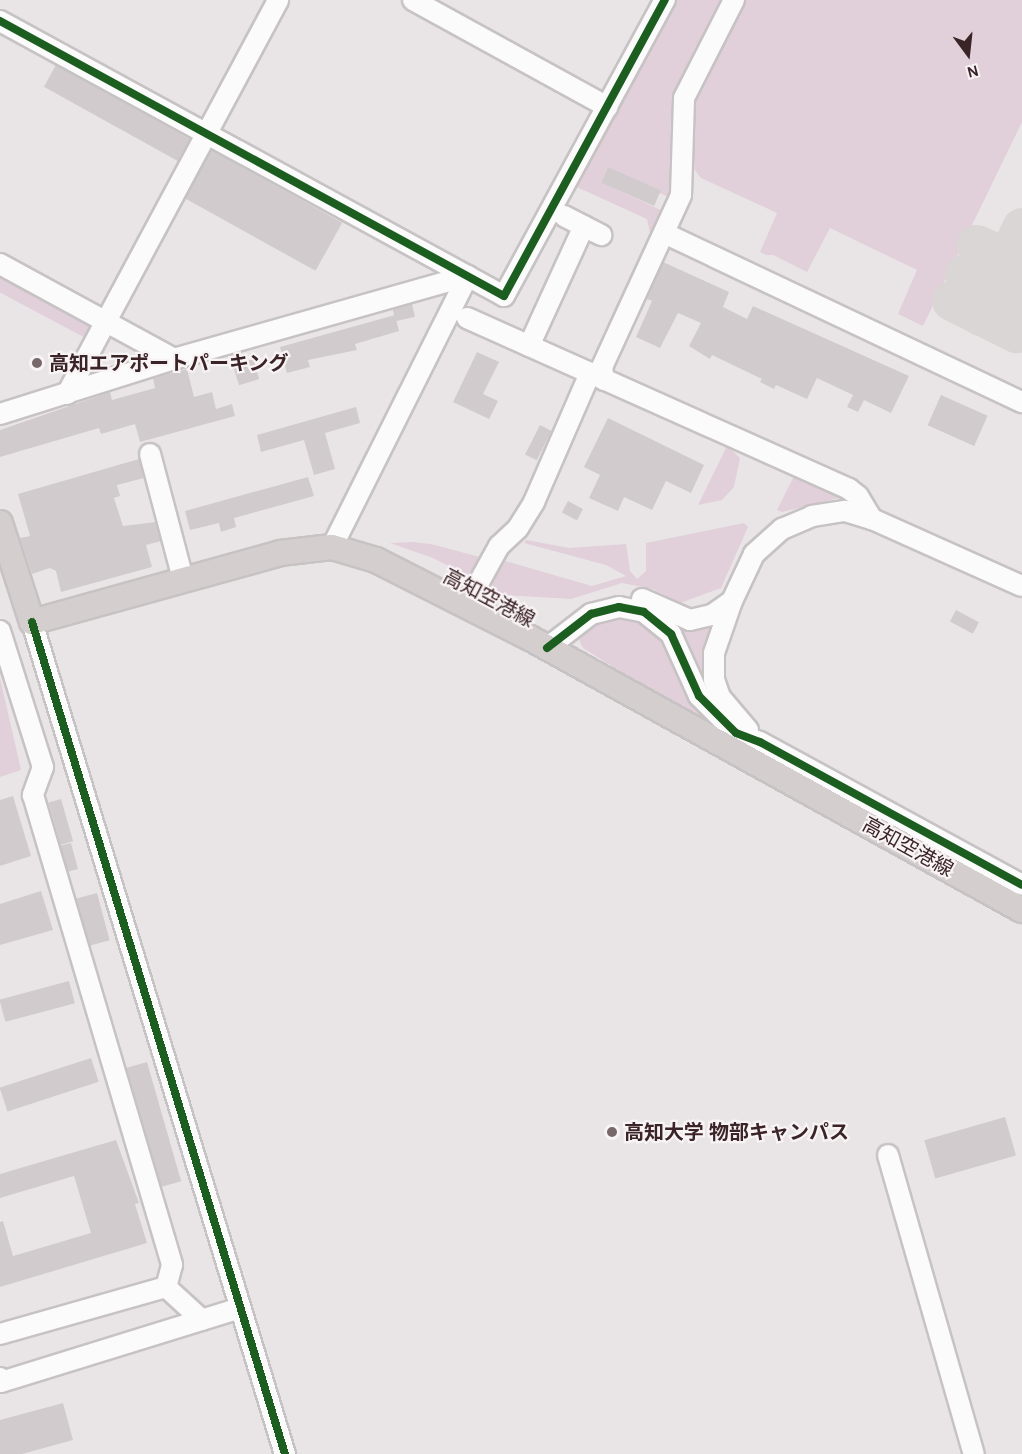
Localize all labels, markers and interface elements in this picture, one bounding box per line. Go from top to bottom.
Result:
north arrow [938,24,998,84]
text: N [965,61,981,83]
place label: 高知エアポートパーキング [49,351,289,375]
marker: 高知エアポートパーキング [30,356,44,370]
street label: 高知空港線 [439,564,539,632]
street label: 高知空港線 [858,812,958,882]
place label: 高知大学 物部キャンパス [624,1120,849,1144]
marker: 高知大学 物部キャンパス [605,1125,619,1139]

